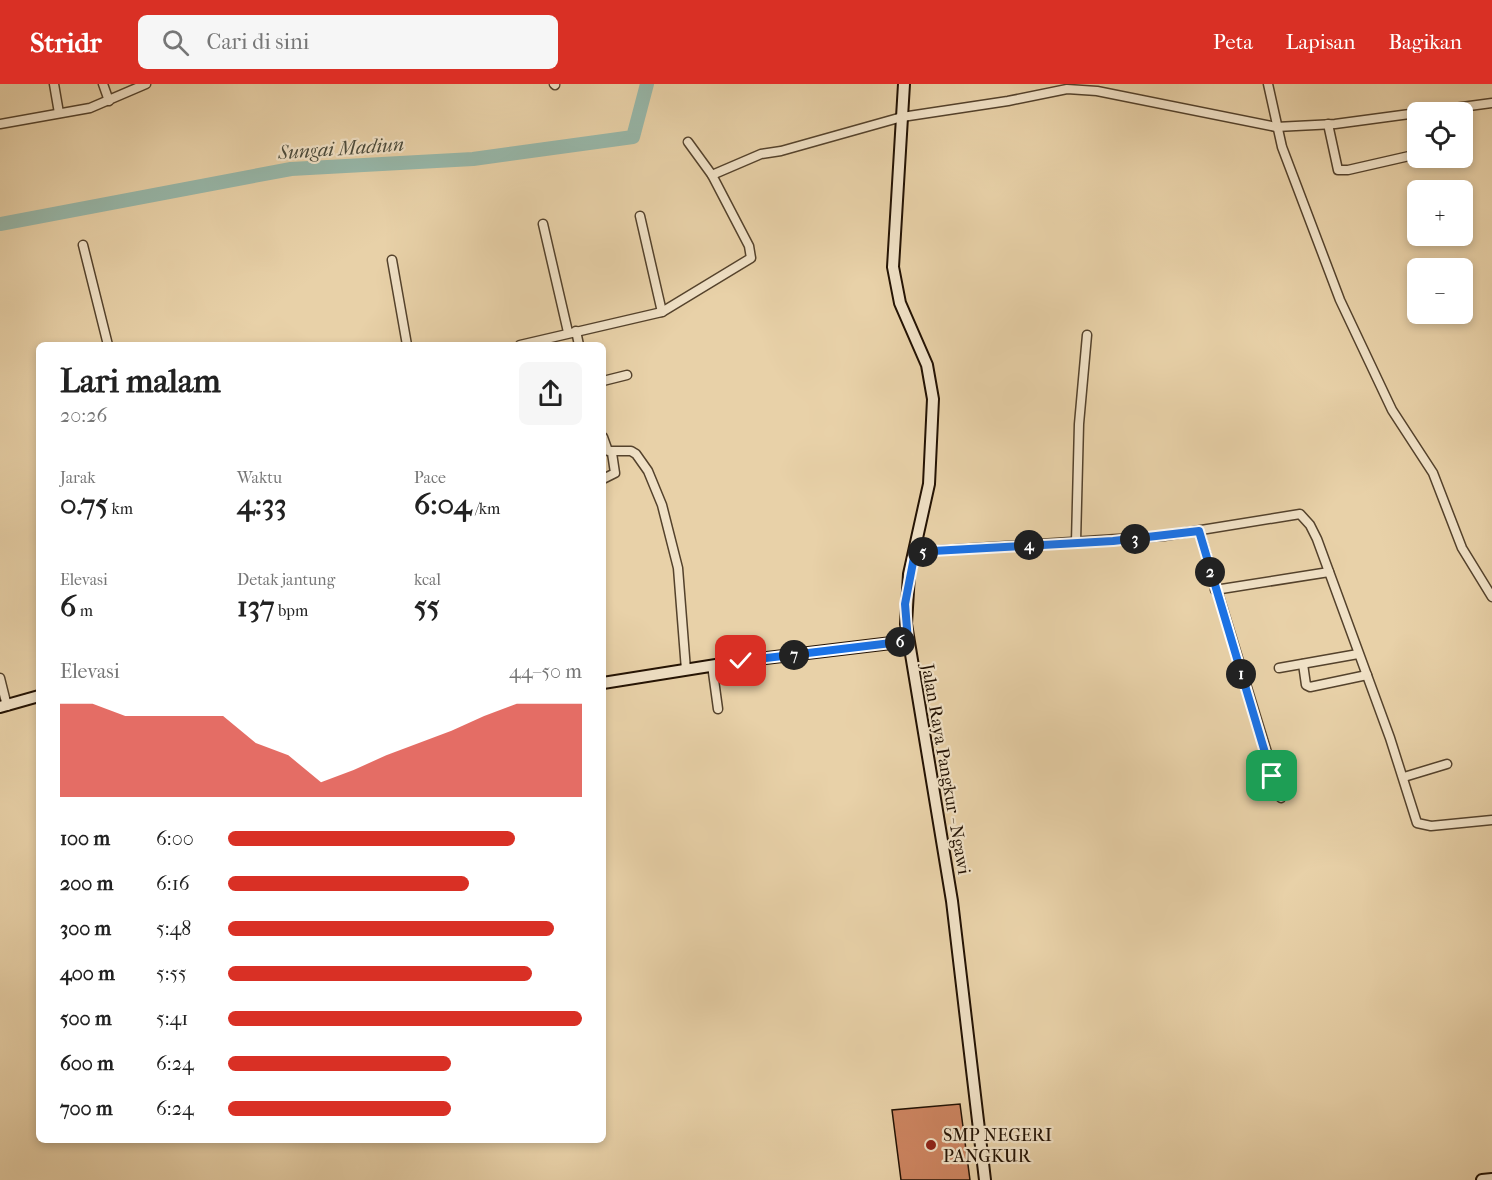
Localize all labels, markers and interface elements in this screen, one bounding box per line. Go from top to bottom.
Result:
search box [138,15,558,69]
text: Stridr [30,26,102,59]
icon: search [159,26,192,59]
text: Cari di sini [207,29,309,55]
text: Peta [1213,30,1253,54]
text: Lapisan [1286,30,1355,54]
text: Bagikan [1388,30,1462,54]
map controls [1407,102,1473,324]
button: locate [1407,102,1473,168]
water label: Sungai Madiun [276,133,405,164]
button: + [1407,180,1473,246]
button: − [1407,258,1473,324]
text: Lari malam [60,362,221,401]
button: share [519,362,582,425]
text: 20:26 [60,404,107,427]
text: Jarak [60,468,96,487]
text: Waktu [237,468,282,487]
text: Pace [414,468,446,487]
text: 0.75 [60,487,108,522]
text: 4:33 [237,487,287,522]
text: 6:04 [414,487,471,522]
text: km [108,499,133,518]
text: /km [471,499,500,518]
pin: 3 [1120,524,1150,554]
text: 3 [1132,529,1138,548]
pin: 4 [1014,530,1044,560]
text: 4 [1024,535,1034,554]
pin: 5 [908,537,938,567]
text: 5 [920,542,926,561]
pin: 2 [1195,557,1225,587]
text: 2 [1206,562,1214,581]
text: Elevasi [60,570,108,589]
text: Detak jantung [237,570,335,589]
text: kcal [414,570,441,589]
text: 6 [60,589,76,624]
text: 137 [237,589,275,624]
text: 55 [414,589,440,624]
text: m [76,601,93,620]
text: bpm [275,601,308,620]
pin: 6 [885,627,915,657]
text: 6 [896,632,904,651]
pin [715,635,766,686]
pin: 7 [779,640,809,670]
icon: check [724,644,757,677]
text: 7 [790,645,798,664]
pin: 1 [1226,659,1256,689]
text: Elevasi [60,660,120,683]
text: 44–50 m [509,660,582,683]
street label: Jalan Raya Pangkur - Ngawi [916,660,974,877]
text: 1 [1238,664,1244,683]
pin [1246,750,1297,801]
icon: arrive [1255,759,1288,792]
text: 100 m [60,827,110,850]
text: 6:00 [156,827,194,850]
text: 200 m [60,872,113,895]
text: 6:16 [156,872,190,895]
text: 300 m [60,917,111,940]
text: 5:48 [156,917,191,940]
text: 400 m [60,962,115,985]
text: 5:55 [156,962,187,985]
text: 500 m [60,1007,112,1030]
text: 5:41 [156,1007,188,1030]
text: 600 m [60,1052,114,1075]
text: 6:24 [156,1052,194,1075]
text: 700 m [60,1097,113,1120]
text: 6:24 [156,1097,194,1120]
place label: SMP NEGERI PANGKUR [943,1125,1052,1167]
marker: SMP NEGERI PANGKUR [924,1138,938,1152]

